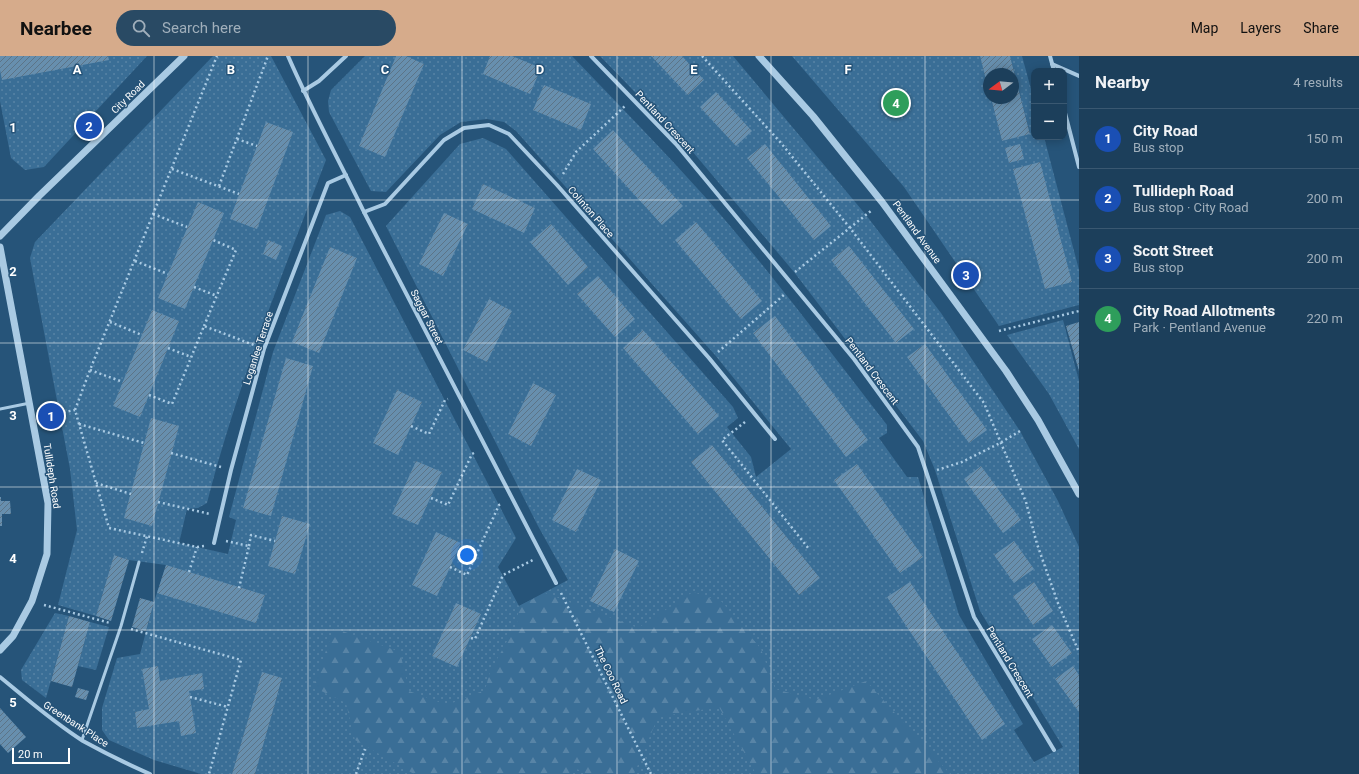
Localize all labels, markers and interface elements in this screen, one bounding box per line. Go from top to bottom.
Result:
search box [116,10,396,46]
text: Nearbee [20,17,92,40]
icon: search [130,17,152,39]
text: Search here [162,19,241,37]
text: Map [1191,20,1218,36]
text: Layers [1240,20,1281,36]
text: Share [1303,20,1339,36]
text: A [73,62,82,77]
text: B [227,62,235,77]
text: C [381,62,390,77]
text: D [536,62,544,77]
text: E [690,62,698,77]
text: F [844,62,852,77]
north arrow [983,68,1019,104]
map controls [1031,68,1067,140]
button: + [1031,68,1067,104]
text: Nearby [1095,72,1150,92]
text: 4 results [1293,75,1343,90]
street label: City Road [109,78,147,116]
street label: Pentland Crescent [633,88,697,156]
pin: 4 [883,88,909,118]
button: − [1031,104,1067,140]
pin: 2 [76,111,102,141]
text: 1 [9,120,17,135]
text: City Road [1133,122,1198,140]
text: 1 [1104,131,1112,146]
text: 150 m [1306,131,1343,146]
text: Bus stop [1133,140,1184,155]
text: Tullideph Road [1133,182,1234,200]
street label: Colinton Place [566,184,616,240]
text: 2 [1104,191,1112,206]
text: 200 m [1306,191,1343,206]
street label: Pentland Avenue [891,199,943,265]
text: Bus stop · City Road [1133,200,1249,215]
text: Scott Street [1133,242,1213,260]
text: 3 [1104,251,1112,266]
text: 200 m [1306,251,1343,266]
pin: 3 [953,260,979,290]
text: Bus stop [1133,260,1184,275]
text: 2 [9,264,17,279]
street label: Saggar Street [408,288,446,346]
text: City Road Allotments [1133,302,1275,320]
street label: Loganlee Terrace [241,310,275,386]
text: 4 [1104,311,1112,326]
text: 220 m [1306,311,1343,326]
text: Park · Pentland Avenue [1133,320,1266,335]
street label: Pentland Crescent [843,335,901,407]
pin: 1 [38,401,64,431]
text: 3 [9,408,17,423]
street label: Tullideph Road [41,443,63,509]
your location [457,545,477,565]
text: 4 [9,551,17,566]
street label: Pentland Crescent [984,624,1036,700]
street label: The Coo Road [592,644,630,706]
text: 5 [9,695,17,710]
street label: Greenbank Place [42,699,110,749]
scale bar [12,746,70,765]
text: 20 m [18,748,43,761]

